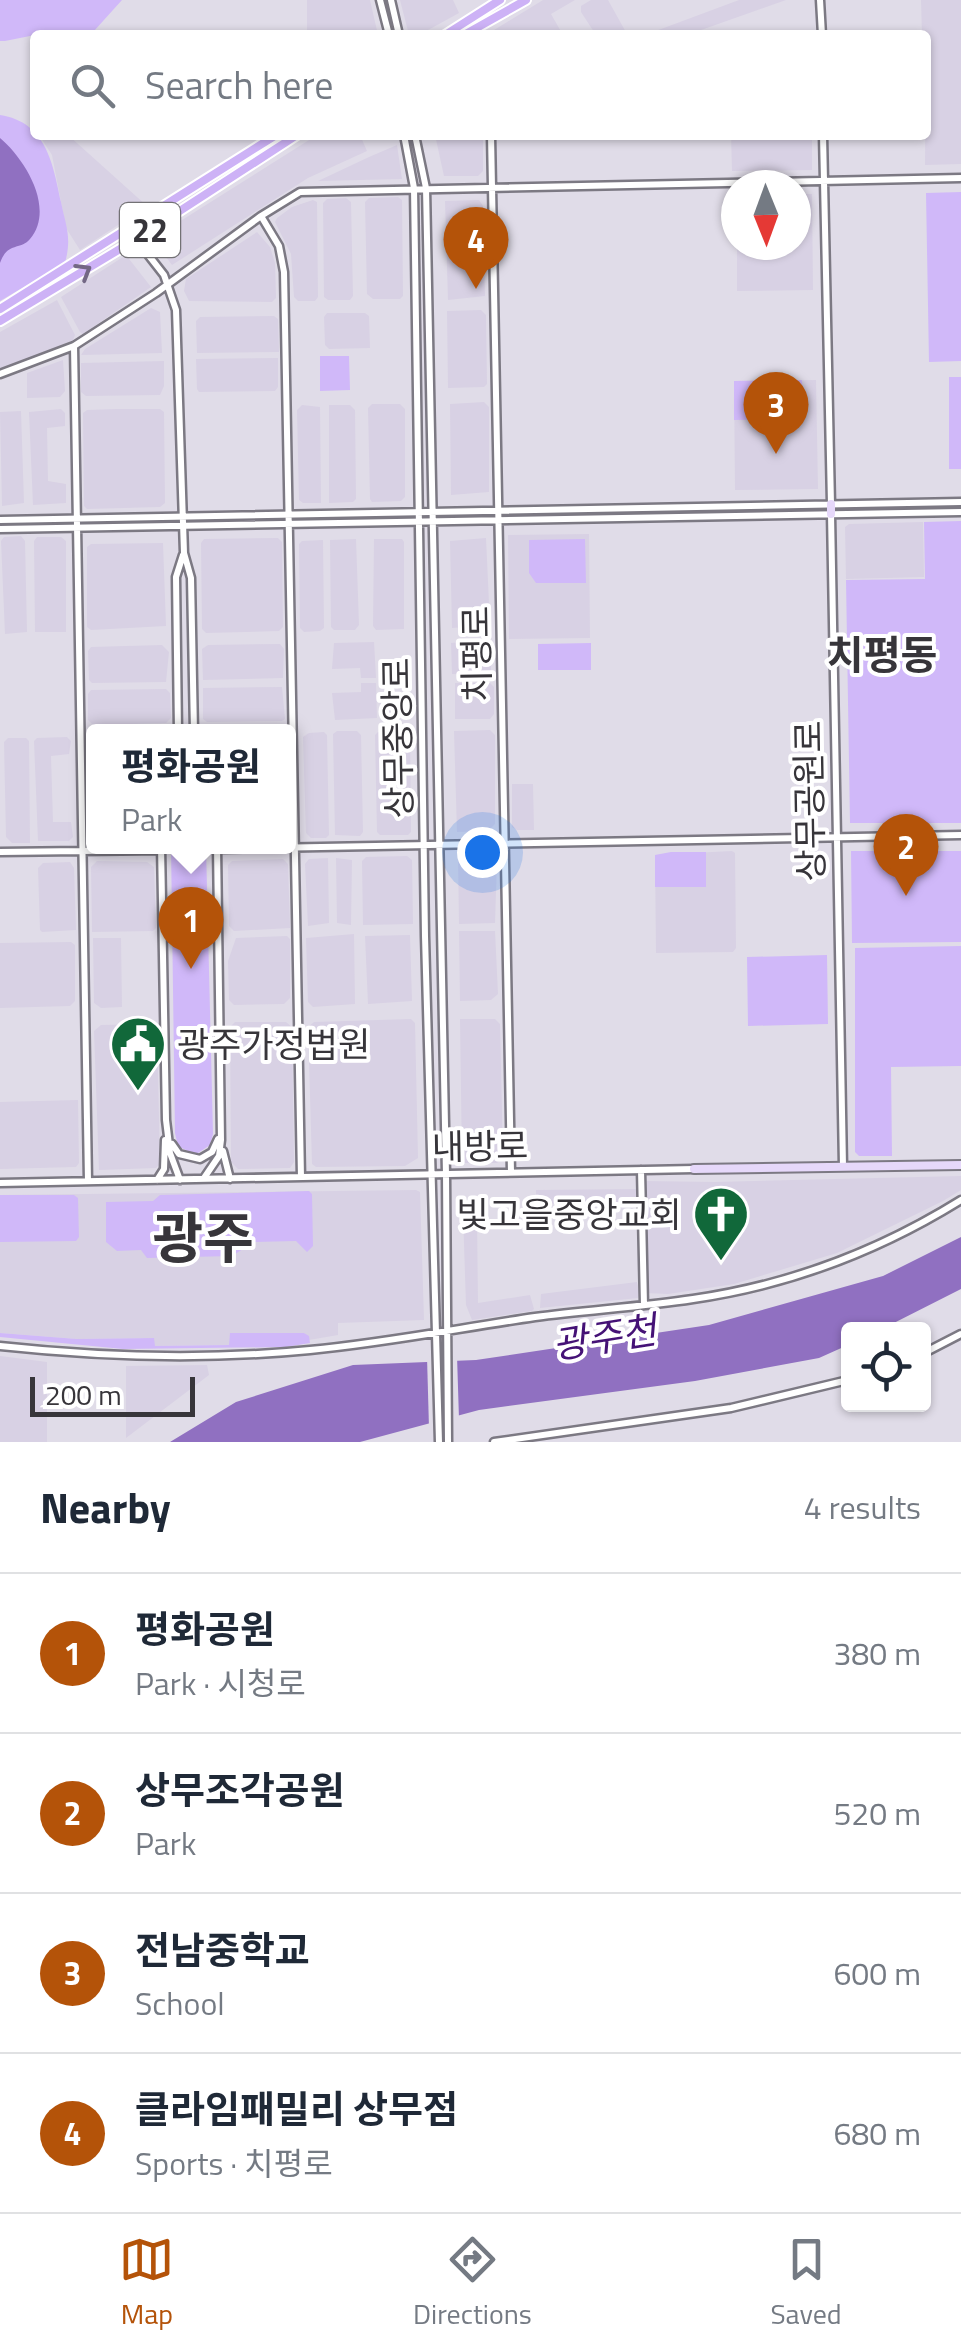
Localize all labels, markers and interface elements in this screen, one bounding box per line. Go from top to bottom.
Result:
search box [30,30,931,140]
text: Search here [145,56,333,114]
icon: search [65,58,120,113]
north arrow [721,170,811,260]
road number: 22 [120,203,180,257]
pin: 4 [444,206,508,289]
one-way arrow [73,264,91,283]
pin: 3 [744,372,808,454]
street label: 치평로 [448,605,504,703]
district label: 치평동 [827,624,937,685]
street label: 상무중앙로 [369,657,425,819]
street label: 상무공원로 [781,720,837,882]
popup [86,724,296,854]
text: 평화공원 [121,737,261,795]
text: Park [121,795,182,843]
pin: 2 [874,814,938,896]
your location [457,827,508,878]
pin: 1 [158,886,224,969]
public building icon: 광주가정법원 [108,1014,168,1093]
place label: 광주가정법원 [177,1017,370,1071]
street label: 내방로 [431,1118,529,1174]
church icon: 빛고을중앙교회 [691,1184,751,1263]
place label: 빛고을중앙교회 [457,1187,682,1241]
district label: 광주 [152,1196,254,1279]
water label: 광주천 [548,1300,664,1374]
map controls [841,1322,931,1412]
button: locate [841,1322,931,1412]
scale bar [30,1372,195,1416]
text: 200 m [45,1373,122,1416]
text: Nearby [40,1475,171,1539]
text: 4 results [804,1483,921,1531]
text: 평화공원 [135,1600,275,1658]
text: 1 [64,1629,81,1677]
text: 380 m [833,1629,921,1677]
text: Park · 시청로 [135,1659,306,1707]
text: 상무조각공원 [135,1761,345,1819]
text: 2 [64,1789,81,1837]
text: 520 m [833,1789,921,1837]
text: Park [135,1819,196,1867]
text: 전남중학교 [135,1921,310,1979]
text: 3 [64,1949,81,1997]
text: 600 m [833,1949,921,1997]
text: School [135,1979,225,2027]
text: 클라임패밀리 상무점 [135,2080,458,2138]
text: 4 [64,2109,81,2157]
text: 680 m [833,2109,921,2157]
text: Sports · 치평로 [135,2139,333,2187]
tab: Map [119,2232,174,2335]
tab: Directions [413,2232,532,2335]
tab: Saved [770,2232,842,2335]

